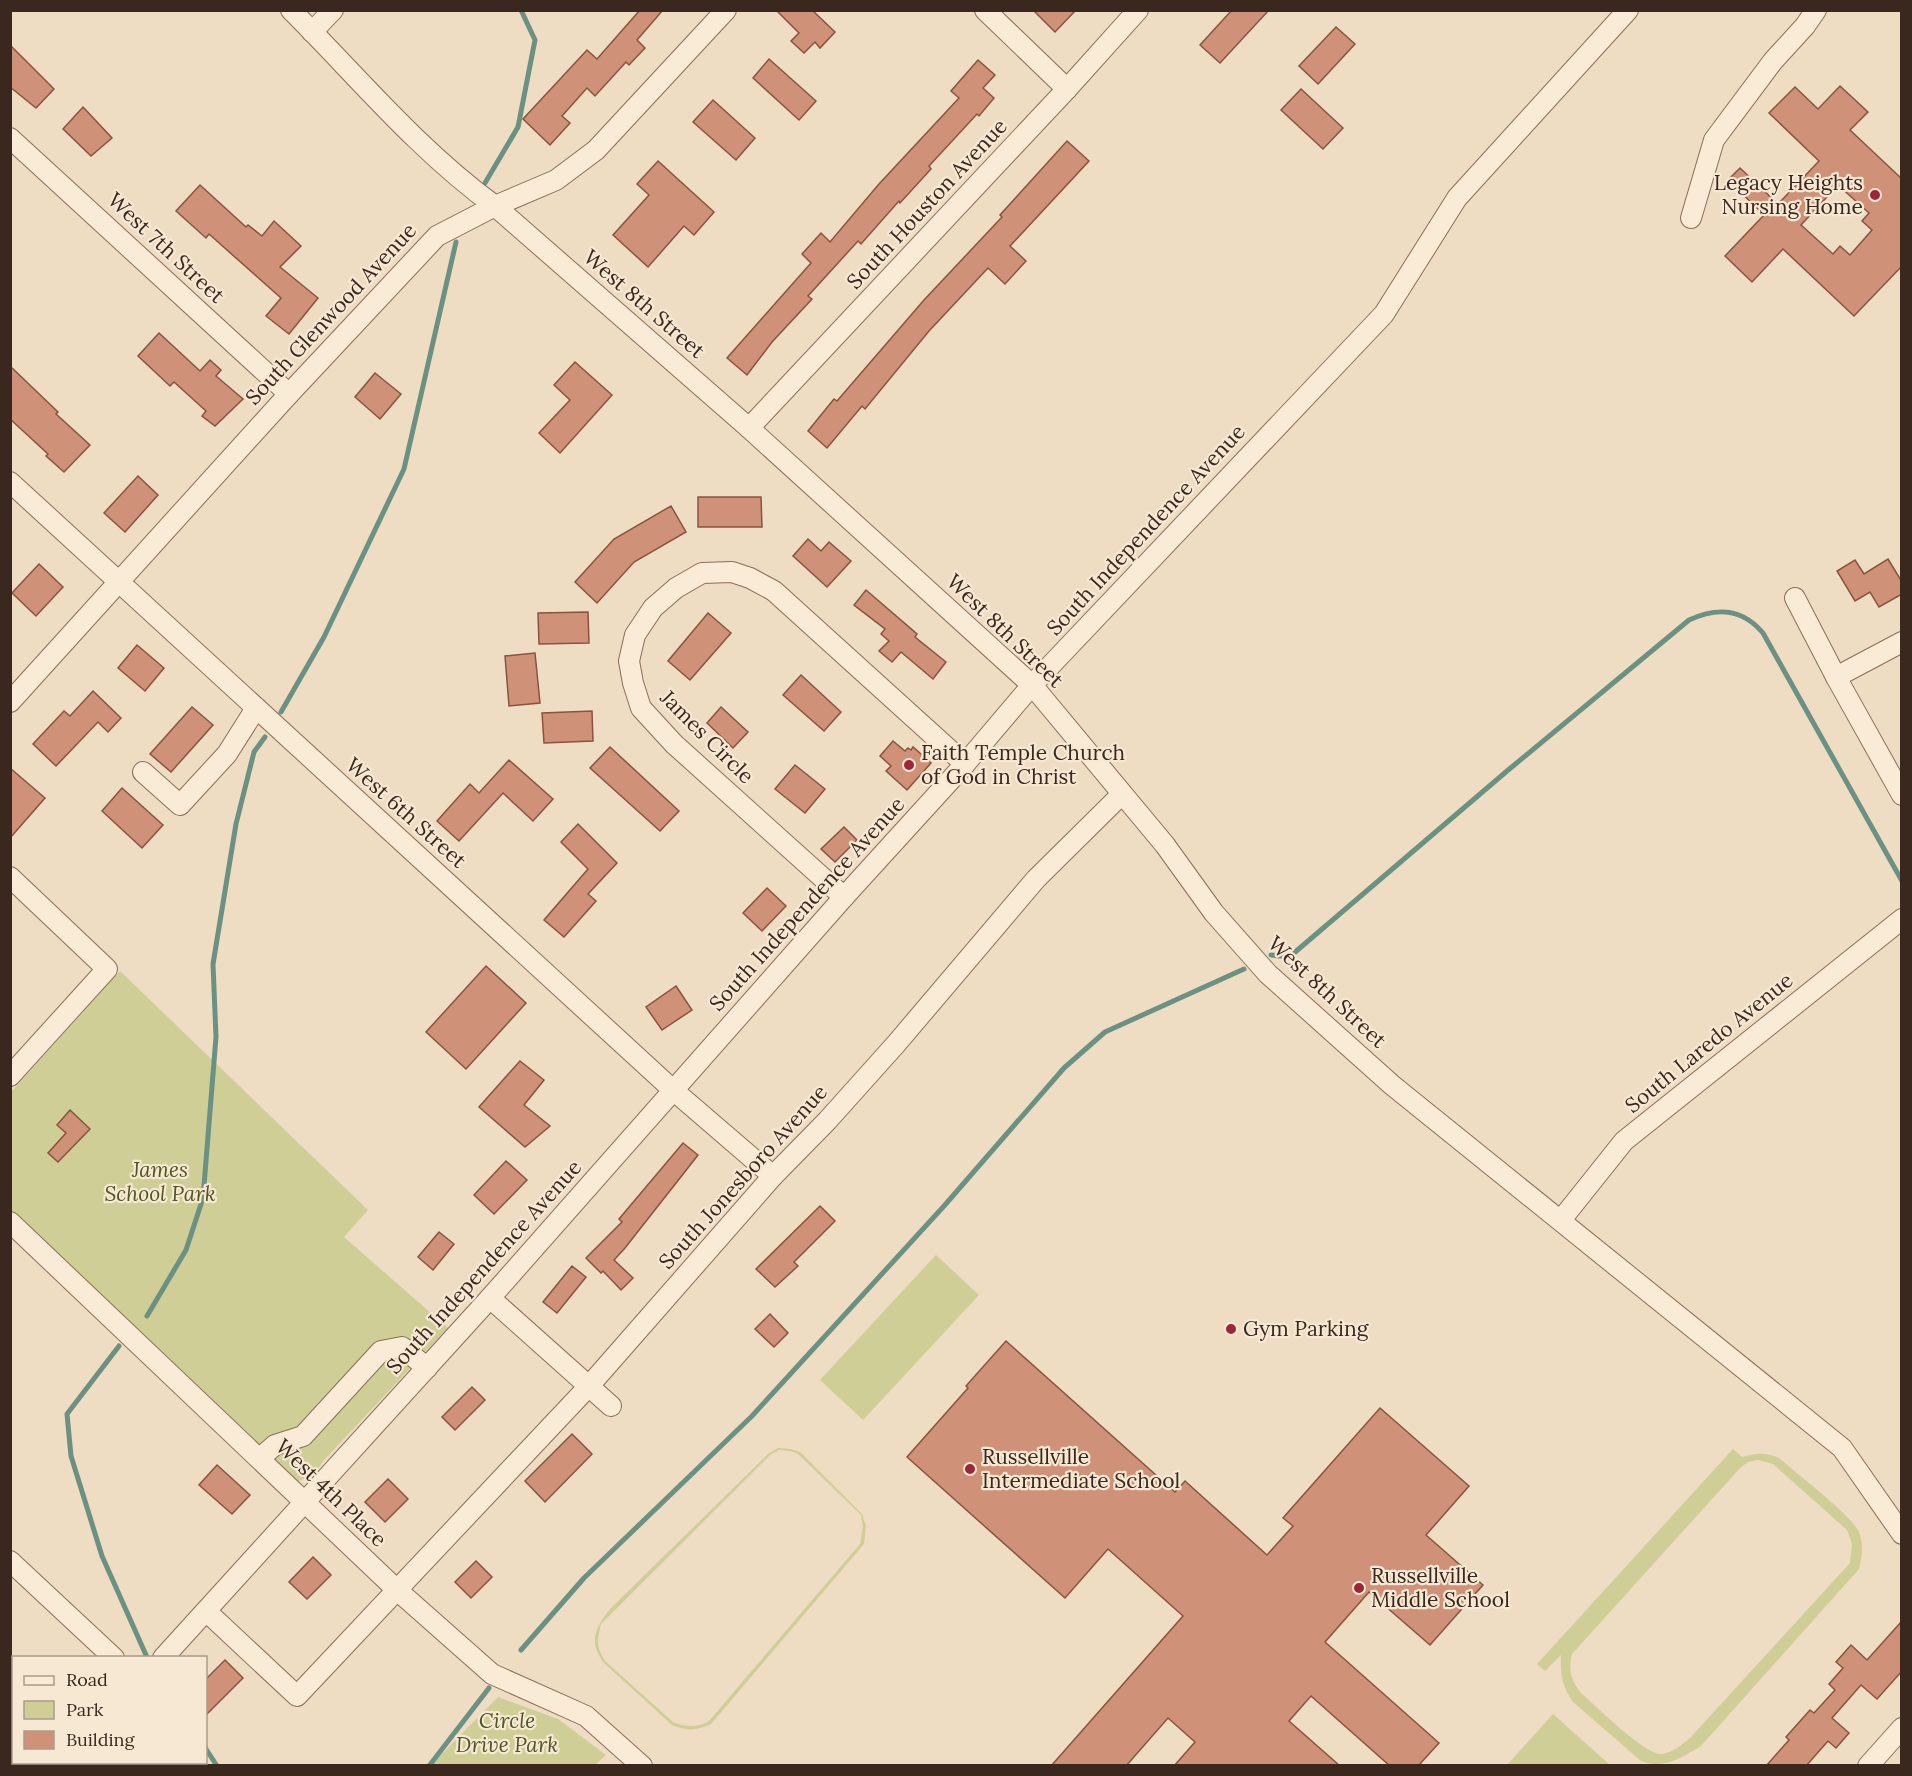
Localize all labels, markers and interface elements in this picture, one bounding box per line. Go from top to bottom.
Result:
street label: South Houston Avenue [841,113,1013,295]
place label: Legacy Heights Nursing Home [1714,169,1863,220]
street label: West 7th Street [102,187,231,309]
marker: Legacy Heights Nursing Home [1868,188,1882,202]
street label: South Glenwood Avenue [239,217,422,410]
street label: West 8th Street [578,243,711,364]
street label: South Independence Avenue [1041,418,1251,641]
street label: West 8th Street [941,568,1070,694]
street label: James Circle [654,683,760,789]
place label: Faith Temple Church of God in Christ [921,739,1125,790]
street label: West 6th Street [341,751,473,874]
marker: Faith Temple Church of God in Christ [902,758,916,772]
street label: South Independence Avenue [703,791,910,1016]
street label: West 8th Street [1262,930,1393,1054]
street label: South Laredo Avenue [1619,967,1798,1119]
street label: South Jonesboro Avenue [653,1079,833,1275]
street label: South Independence Avenue [380,1154,587,1379]
park label: James School Park [104,1156,216,1207]
place label: Gym Parking [1243,1315,1369,1342]
marker: Gym Parking [1224,1322,1238,1336]
street label: West 4th Place [270,1433,393,1552]
place label: Russellville Intermediate School [982,1443,1180,1494]
marker: Russellville Intermediate School [963,1462,977,1476]
place label: Russellville Middle School [1371,1562,1510,1613]
marker: Russellville Middle School [1352,1581,1366,1595]
legend [12,1656,207,1764]
text: Road [66,1668,108,1691]
text: Park [66,1698,104,1721]
park label: Circle Drive Park [456,1707,558,1758]
text: Building [66,1728,136,1751]

